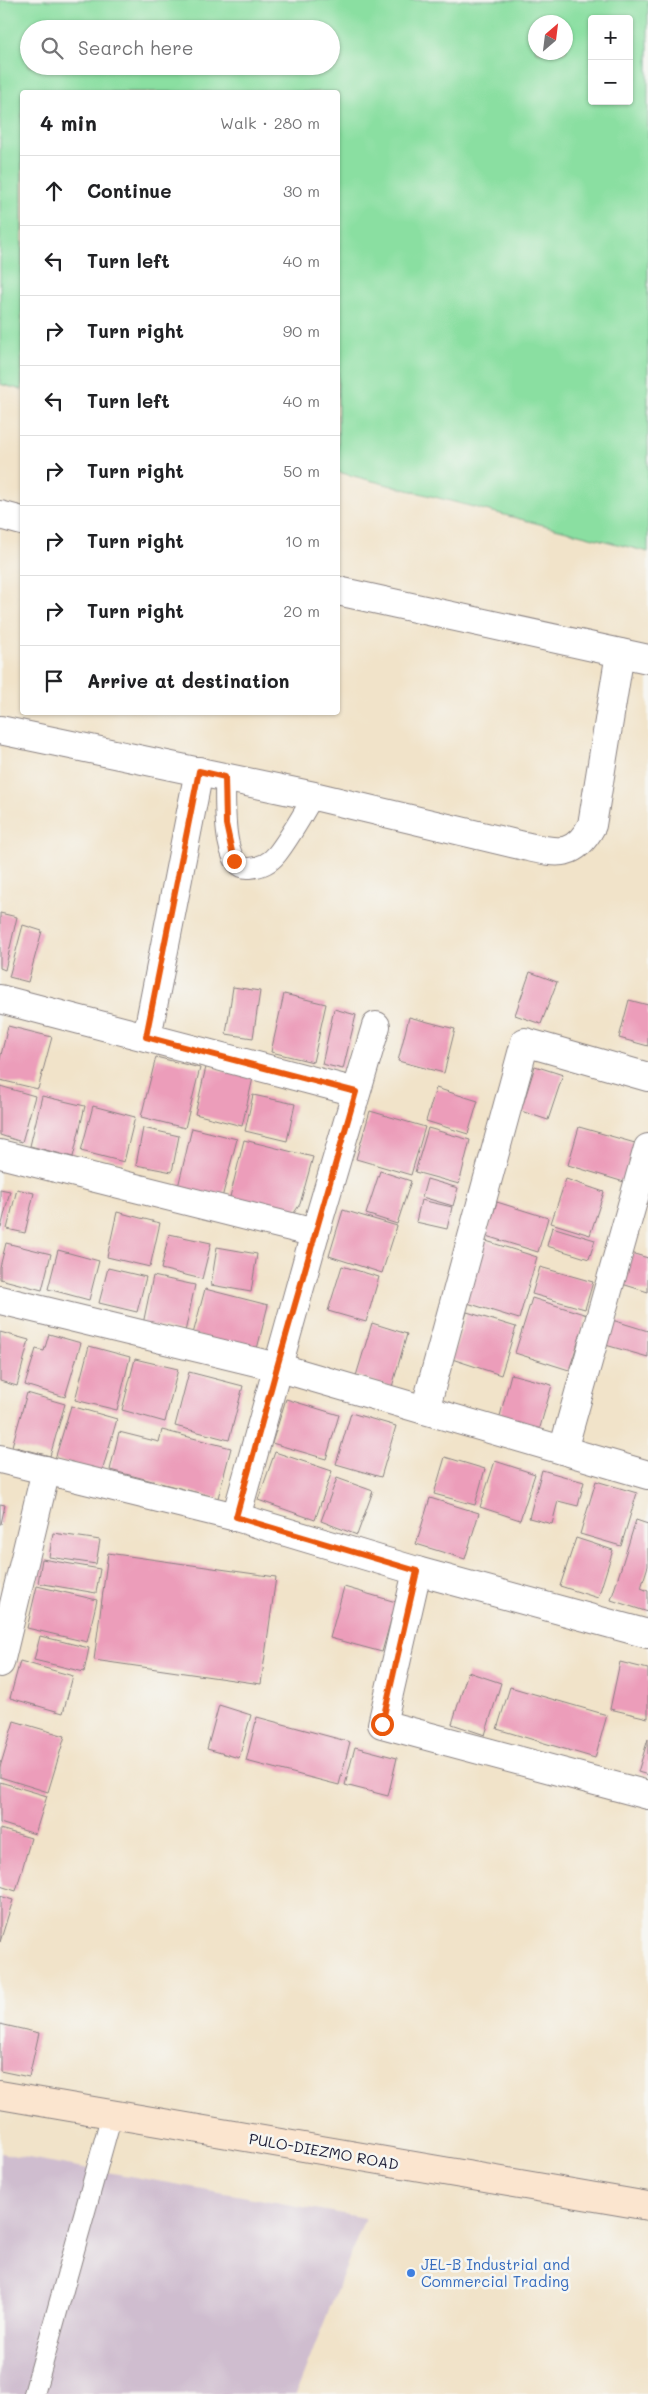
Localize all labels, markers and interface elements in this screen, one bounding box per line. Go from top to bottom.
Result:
north arrow [528,15,573,60]
map controls [588,15,633,105]
button: + [588,15,633,60]
search box [20,20,340,75]
icon: search [38,34,66,62]
text: Search here [78,35,194,60]
button: − [588,60,633,105]
text: 4 min [40,109,97,136]
text: Walk · 280 m [220,112,320,133]
icon: ahead [40,177,68,205]
text: Continue [87,178,172,203]
text: 30 m [283,180,320,201]
icon: left [40,247,68,275]
text: Turn left [87,248,170,273]
text: 40 m [283,250,320,271]
icon: right [40,317,68,345]
text: Turn right [87,318,184,343]
text: 90 m [283,320,320,341]
icon: left [40,387,68,415]
text: Turn left [87,388,170,413]
text: 40 m [283,390,320,411]
icon: right [40,457,68,485]
text: Turn right [87,458,184,483]
text: 50 m [283,460,320,481]
icon: right [40,527,68,555]
text: Turn right [87,528,184,553]
text: 10 m [285,530,320,551]
icon: right [40,597,68,625]
text: Turn right [87,598,184,623]
text: 20 m [283,600,320,621]
icon: arrive [40,667,68,695]
text: Arrive at destination [87,668,290,693]
route end [223,850,246,873]
route start [371,1713,394,1736]
street label: PULO-DIEZMO ROAD [248,2128,400,2174]
place label: JEL-B Industrial and Commercial Trading [421,2254,570,2291]
marker: JEL-B Industrial and Commercial Trading [405,2267,417,2279]

